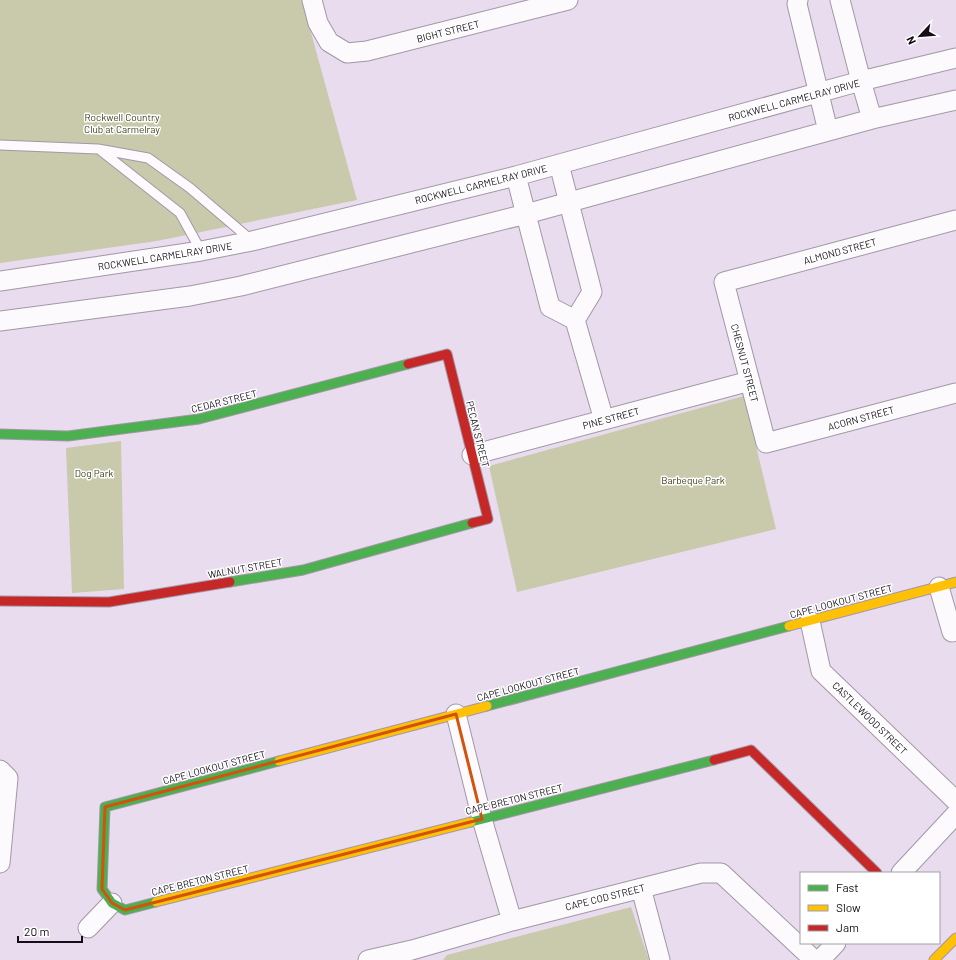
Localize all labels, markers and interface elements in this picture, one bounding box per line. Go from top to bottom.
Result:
north arrow [900,16,940,56]
street label: BIGHT STREET [415,17,481,45]
text: N [903,34,918,47]
street label: ROCKWELL CARMELRAY DRIVE [727,77,861,123]
park label: Rockwell Country Club at Carmelray [84,111,160,135]
street label: ROCKWELL CARMELRAY DRIVE [414,162,548,206]
street label: ALMOND STREET [802,235,878,267]
street label: ROCKWELL CARMELRAY DRIVE [97,239,233,273]
street label: CHESNUT STREET [729,322,761,404]
street label: CEDAR STREET [190,387,258,415]
street label: PECAN STREET [464,400,492,469]
street label: ACORN STREET [826,403,896,433]
street label: PINE STREET [581,405,641,431]
park label: Dog Park [75,467,113,479]
park label: Barbeque Park [661,474,725,486]
street label: WALNUT STREET [207,555,284,580]
street label: CAPE LOOKOUT STREET [788,581,894,620]
street label: CAPE LOOKOUT STREET [475,664,581,703]
street label: CASTLEWOOD STREET [830,679,910,757]
street label: CAPE LOOKOUT STREET [161,747,267,786]
street label: CAPE BRETON STREET [464,781,564,817]
street label: CAPE BRETON STREET [150,862,250,898]
legend [800,872,940,944]
text: Fast [836,880,859,894]
street label: CAPE COD STREET [564,881,646,913]
text: Slow [836,900,861,914]
scale bar [18,918,82,944]
text: Jam [836,920,859,934]
text: 20 m [24,924,50,938]

